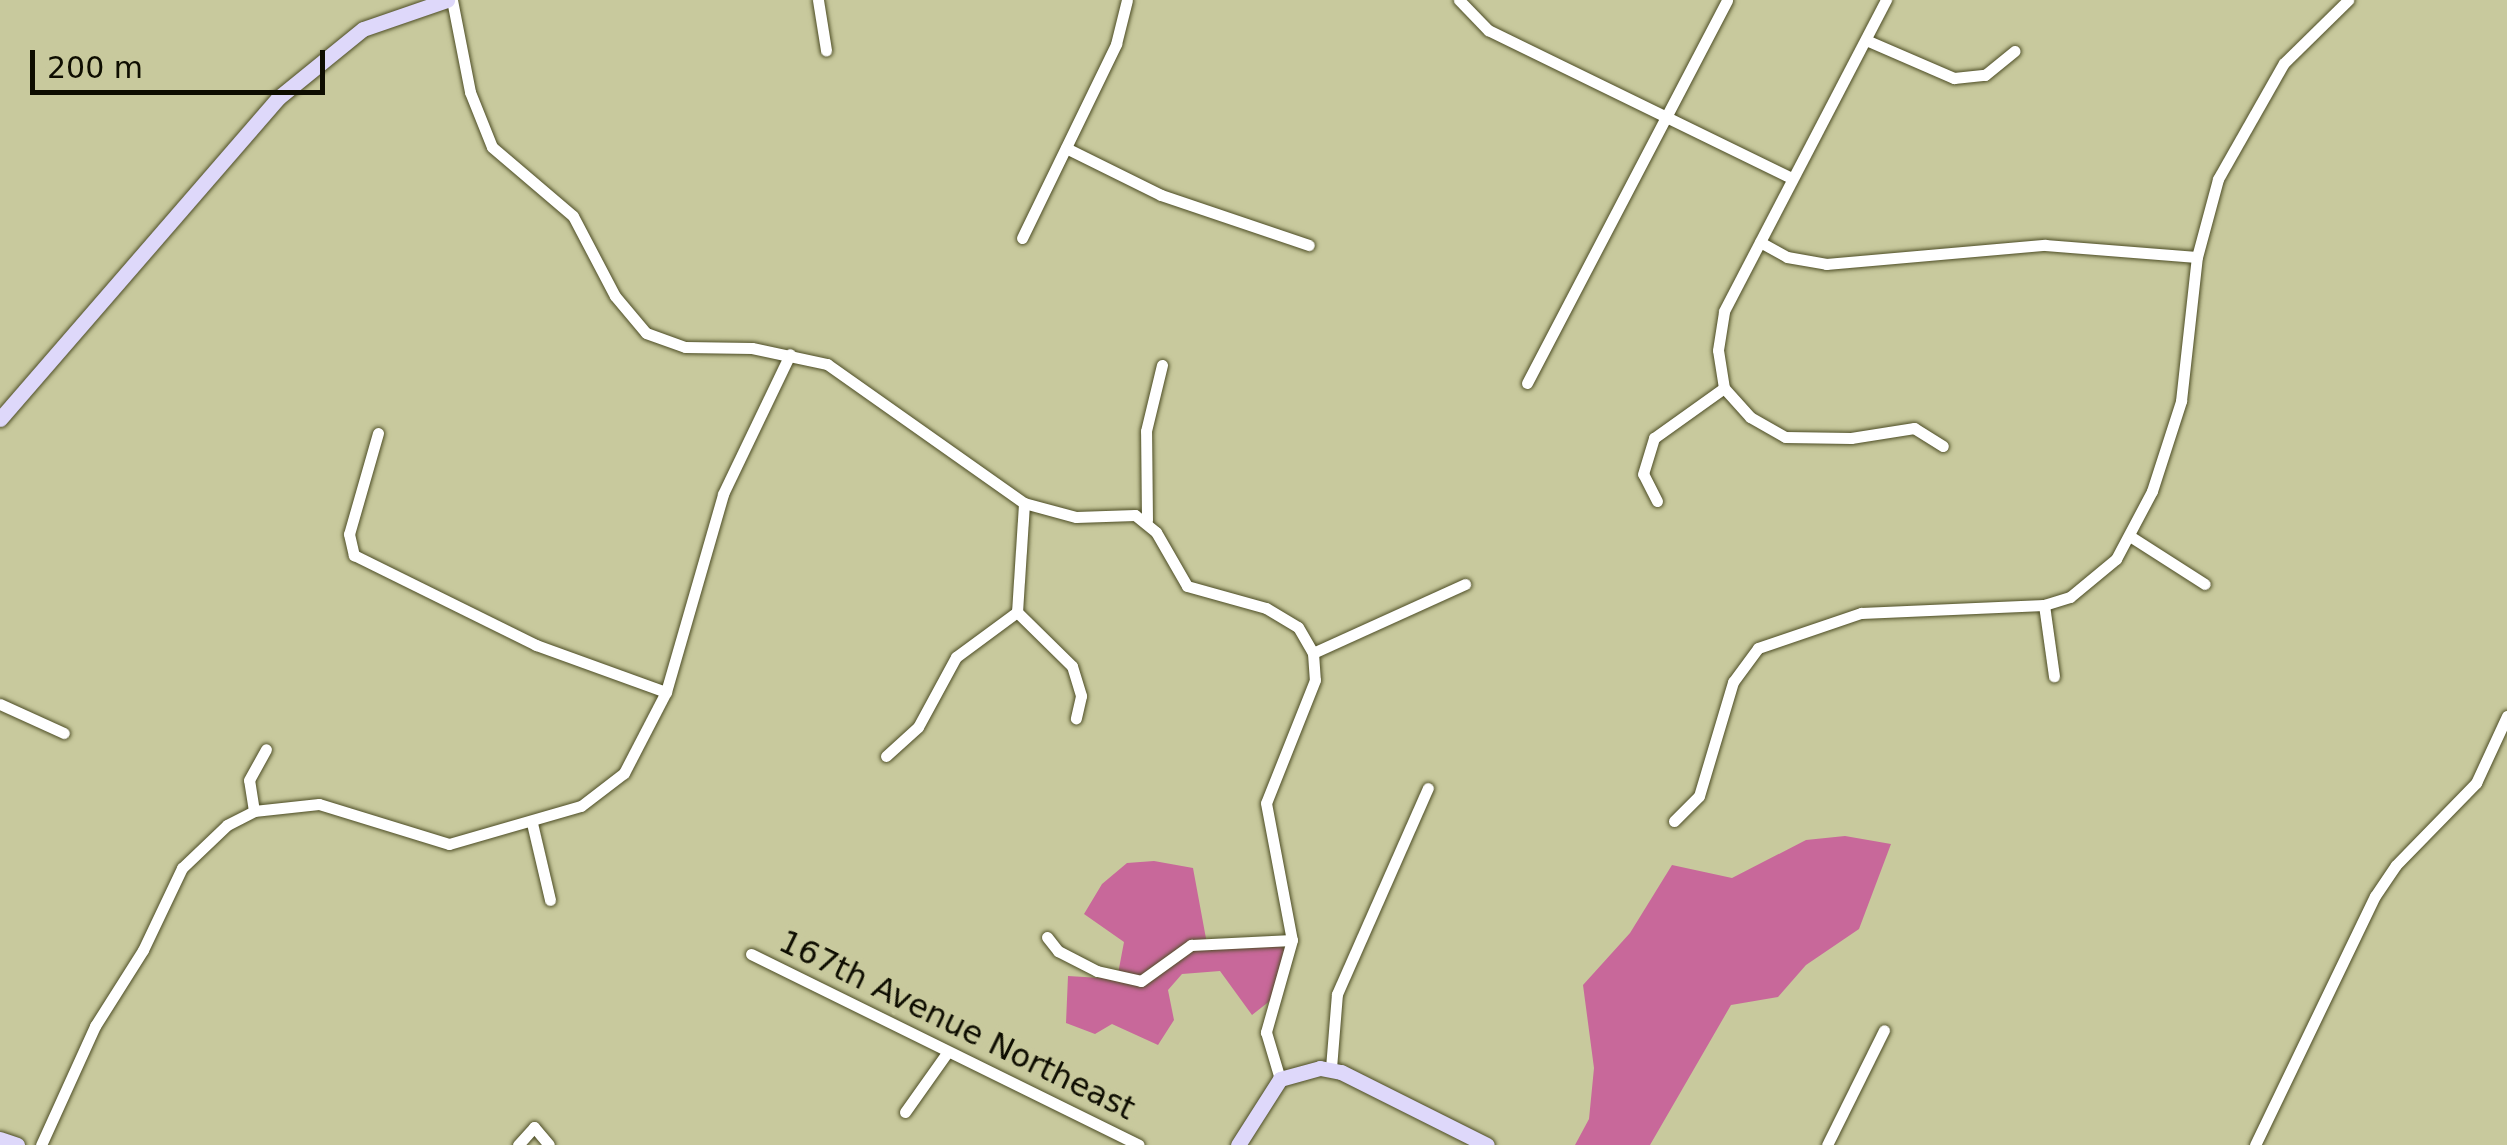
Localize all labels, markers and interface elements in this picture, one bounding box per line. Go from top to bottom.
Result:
scale bar [35,30,330,92]
text: 200 m [47,50,143,85]
street label: 167th Avenue Northeast [773,922,1141,1128]

